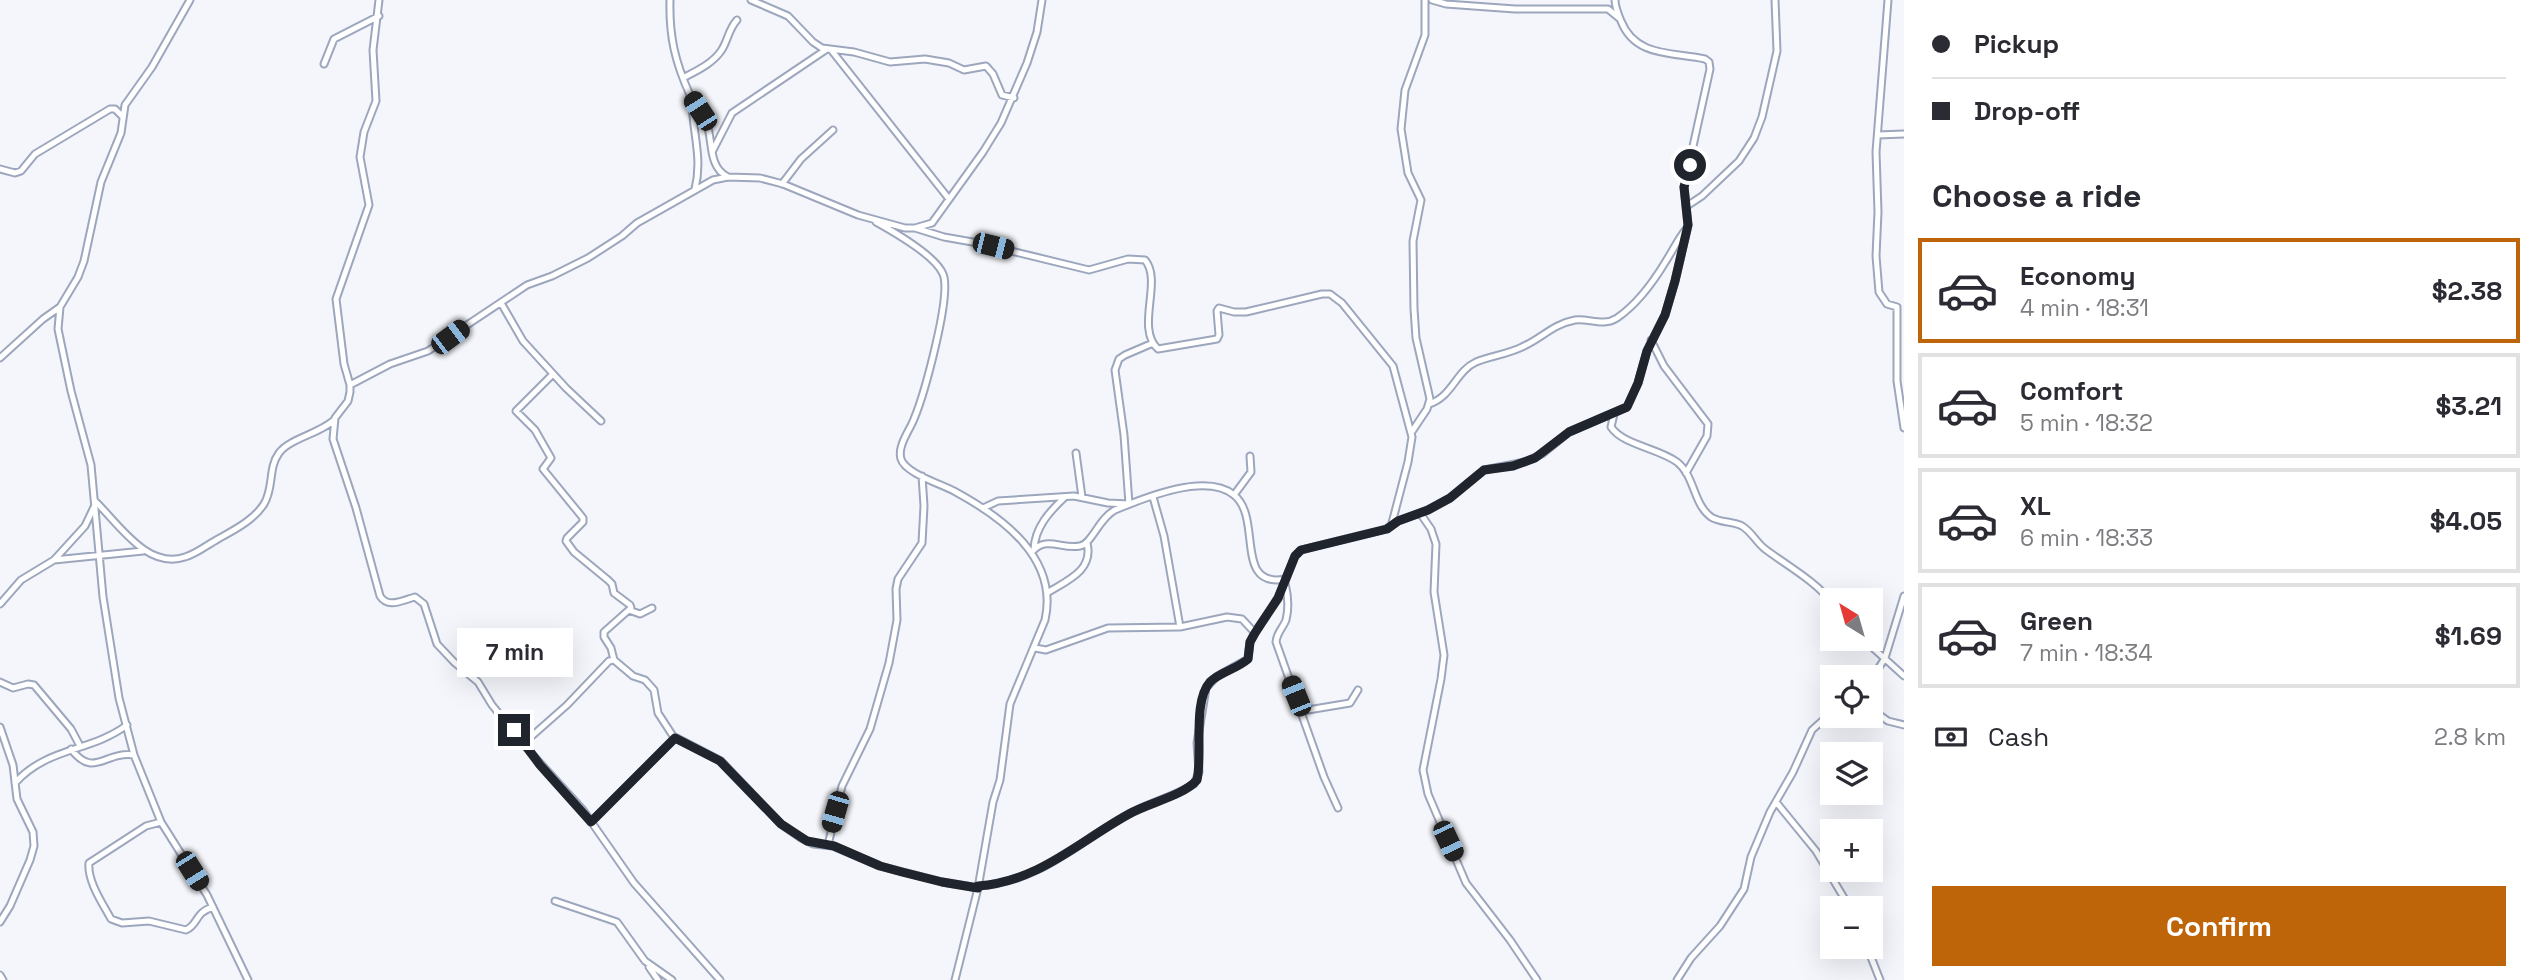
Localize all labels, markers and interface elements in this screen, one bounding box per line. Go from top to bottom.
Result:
text: Pickup [1974,27,2059,61]
car [680,88,721,134]
text: Drop-off [1974,94,2080,128]
route start [1674,149,1706,181]
text: Choose a ride [1932,176,2142,216]
car [971,231,1016,261]
icon: car [1936,259,1999,322]
text: Economy [2020,259,2136,293]
text: $2.38 [2432,274,2502,308]
text: 4 min · 18:31 [2020,293,2149,323]
car [427,316,474,358]
icon: car [1936,374,1999,437]
text: Comfort [2020,374,2123,408]
text: $3.21 [2435,389,2502,423]
text: 5 min · 18:32 [2020,408,2153,438]
icon: car [1936,489,1999,552]
text: XL [2020,489,2051,523]
text: $4.05 [2430,504,2502,538]
text: 6 min · 18:33 [2020,523,2153,553]
north arrow [1820,588,1883,651]
map controls [1820,588,1883,959]
icon: car [1936,604,1999,667]
text: Green [2020,604,2093,638]
text: $1.69 [2435,619,2502,653]
callout: 7 min [456,628,572,678]
text: 7 min [486,637,544,667]
text: 7 min · 18:34 [2020,638,2153,668]
button: locate [1820,665,1883,728]
car [1279,673,1314,719]
route end [498,714,530,746]
icon: cash [1932,718,1970,756]
text: Cash [1988,720,2049,754]
text: 2.8 km [2434,722,2506,752]
button: layers [1820,742,1883,805]
car [820,789,851,835]
car [1430,818,1467,864]
button: + [1820,819,1883,882]
car [172,848,213,894]
button: Confirm [1932,886,2506,966]
button: − [1820,896,1883,959]

